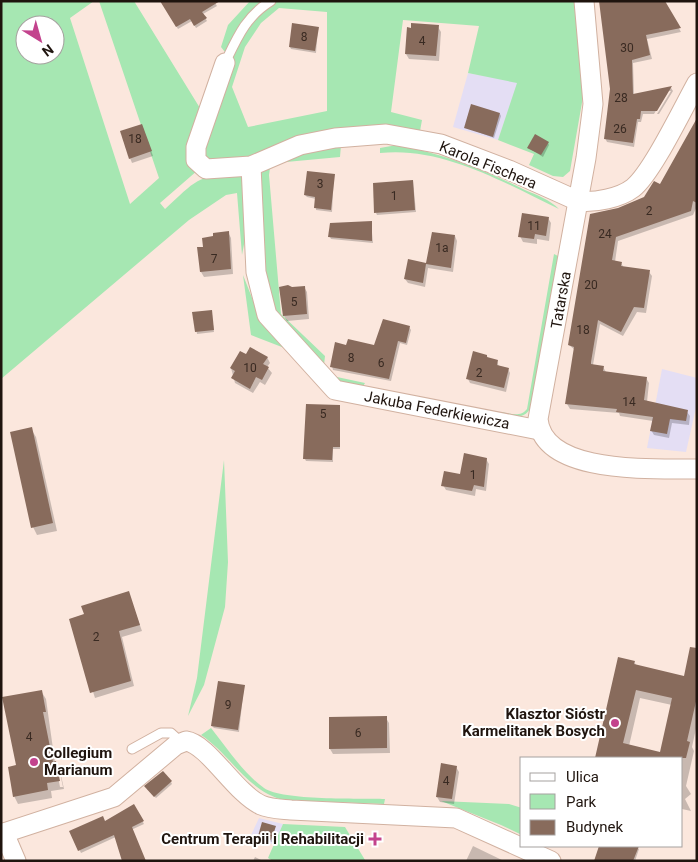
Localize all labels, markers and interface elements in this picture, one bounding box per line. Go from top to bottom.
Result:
north arrow [15,15,65,65]
house number: 8 [301,30,308,44]
house number: 4 [419,34,426,48]
text: N [39,41,57,60]
house number: 30 [620,41,634,55]
house number: 28 [614,91,628,105]
house number: 26 [613,122,627,136]
house number: 18 [128,132,142,146]
street label: Karola Fischera [437,137,539,193]
house number: 3 [317,177,323,191]
house number: 1 [391,189,397,203]
house number: 2 [646,204,653,218]
house number: 11 [527,219,541,233]
house number: 24 [598,227,612,241]
house number: 1a [435,241,449,255]
house number: 7 [211,252,218,266]
street label: Tatarska [547,270,575,330]
house number: 20 [584,278,598,292]
house number: 5 [291,295,298,309]
house number: 18 [576,323,590,337]
house number: 8 [348,351,355,365]
house number: 6 [378,356,385,370]
house number: 10 [243,361,257,375]
house number: 2 [476,366,483,380]
street label: Jakuba Federkiewicza [363,387,511,433]
house number: 14 [622,395,636,409]
house number: 5 [320,407,327,421]
house number: 1 [470,468,476,482]
house number: 2 [93,630,100,644]
house number: 9 [225,698,231,712]
place label: Klasztor Sióstr Karmelitanek Bosych [462,705,606,740]
marker: Klasztor Sióstr Karmelitanek Bosych [609,717,621,729]
house number: 6 [355,726,362,740]
house number: 4 [26,730,33,744]
place label: Collegium Marianum [44,744,112,779]
marker: Collegium Marianum [28,756,40,768]
legend [520,757,683,847]
text: Ulica [566,768,599,786]
house number: 4 [443,774,450,788]
text: Park [566,793,597,811]
text: Budynek [566,818,623,836]
place label: Centrum Terapii i Rehabilitacji [161,830,364,848]
marker: Centrum Terapii i Rehabilitacji [368,832,382,846]

